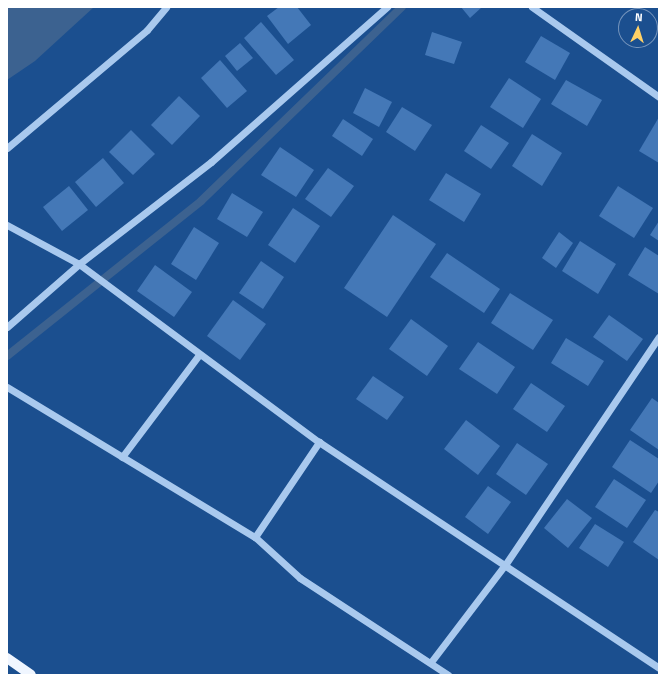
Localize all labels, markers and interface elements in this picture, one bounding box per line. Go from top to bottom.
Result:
north arrow [618,8,658,48]
text: N [634,9,643,25]

